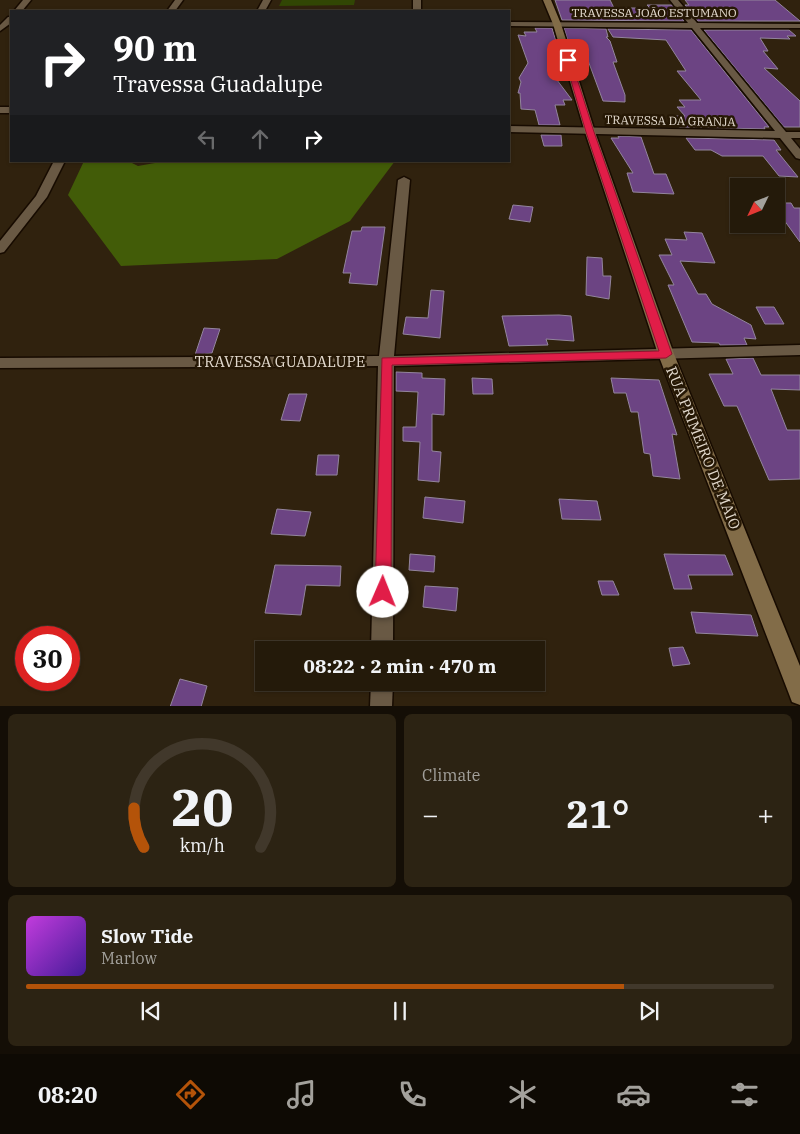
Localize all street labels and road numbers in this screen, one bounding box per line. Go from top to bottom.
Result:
street label: TRAVESSA JOÃO ESTUMANO [571,5,737,20]
street label: TRAVESSA DA GRANJA [604,112,736,129]
street label: TRAVESSA GUADALUPE [195,352,365,371]
street label: RUA PRIMEIRO DE MAIO [662,364,745,532]

